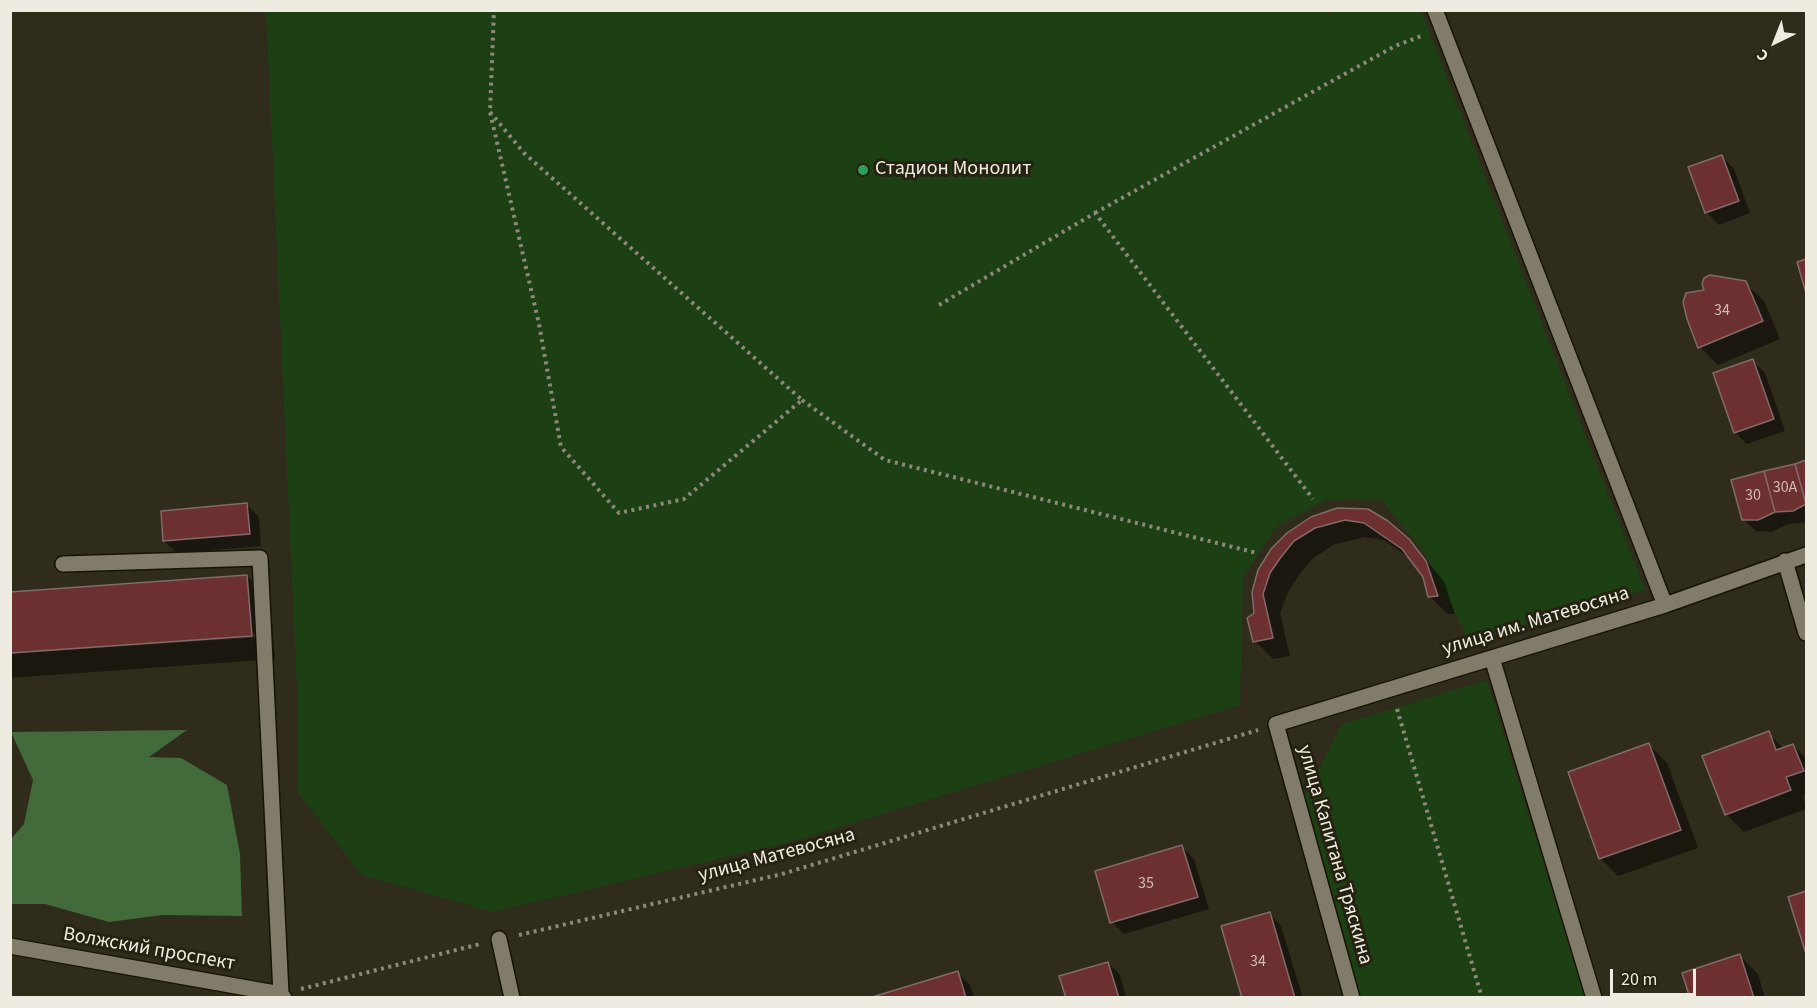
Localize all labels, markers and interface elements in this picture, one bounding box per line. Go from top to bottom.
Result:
north arrow [1745,12,1805,72]
text: С [1752,44,1774,66]
place label: Стадион Монолит [875,158,1031,182]
marker: Стадион Монолит [856,163,870,177]
house number: 34 [1714,301,1730,321]
house number: 30А [1773,478,1797,498]
house number: 30 [1745,486,1761,506]
street label: улица им. Матевосяна [1440,582,1632,662]
street label: улица Капитана Тряскина [1291,742,1377,968]
street label: улица Матевосяна [696,824,858,888]
house number: 35 [1138,874,1154,894]
street label: Волжский проспект [61,923,237,977]
house number: 34 [1250,952,1266,972]
scale bar [1613,957,1698,995]
text: 20 m [1621,967,1657,992]

